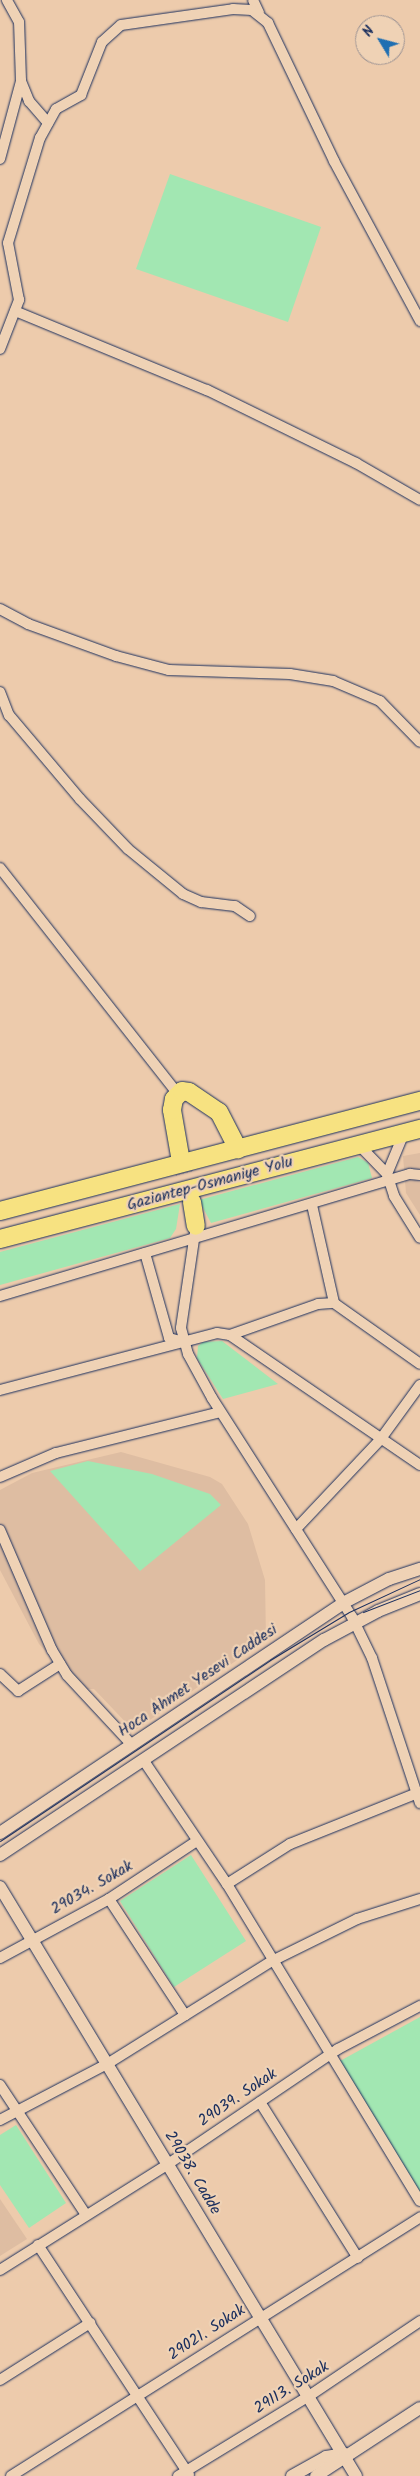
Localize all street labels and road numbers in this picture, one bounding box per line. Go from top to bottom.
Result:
street label: Gaziantep-Osmaniye Yolu [125,1153,295,1215]
street label: Hoca Ahmet Yesevi Caddesi [115,1620,281,1742]
street label: 29034. Sokak [48,1857,136,1919]
street label: 29039. Sokak [195,2065,281,2131]
street label: 29038. Cadde [159,2128,225,2218]
street label: 29021. Sokak [165,2301,249,2365]
street label: 29113. Sokak [251,2357,333,2419]

